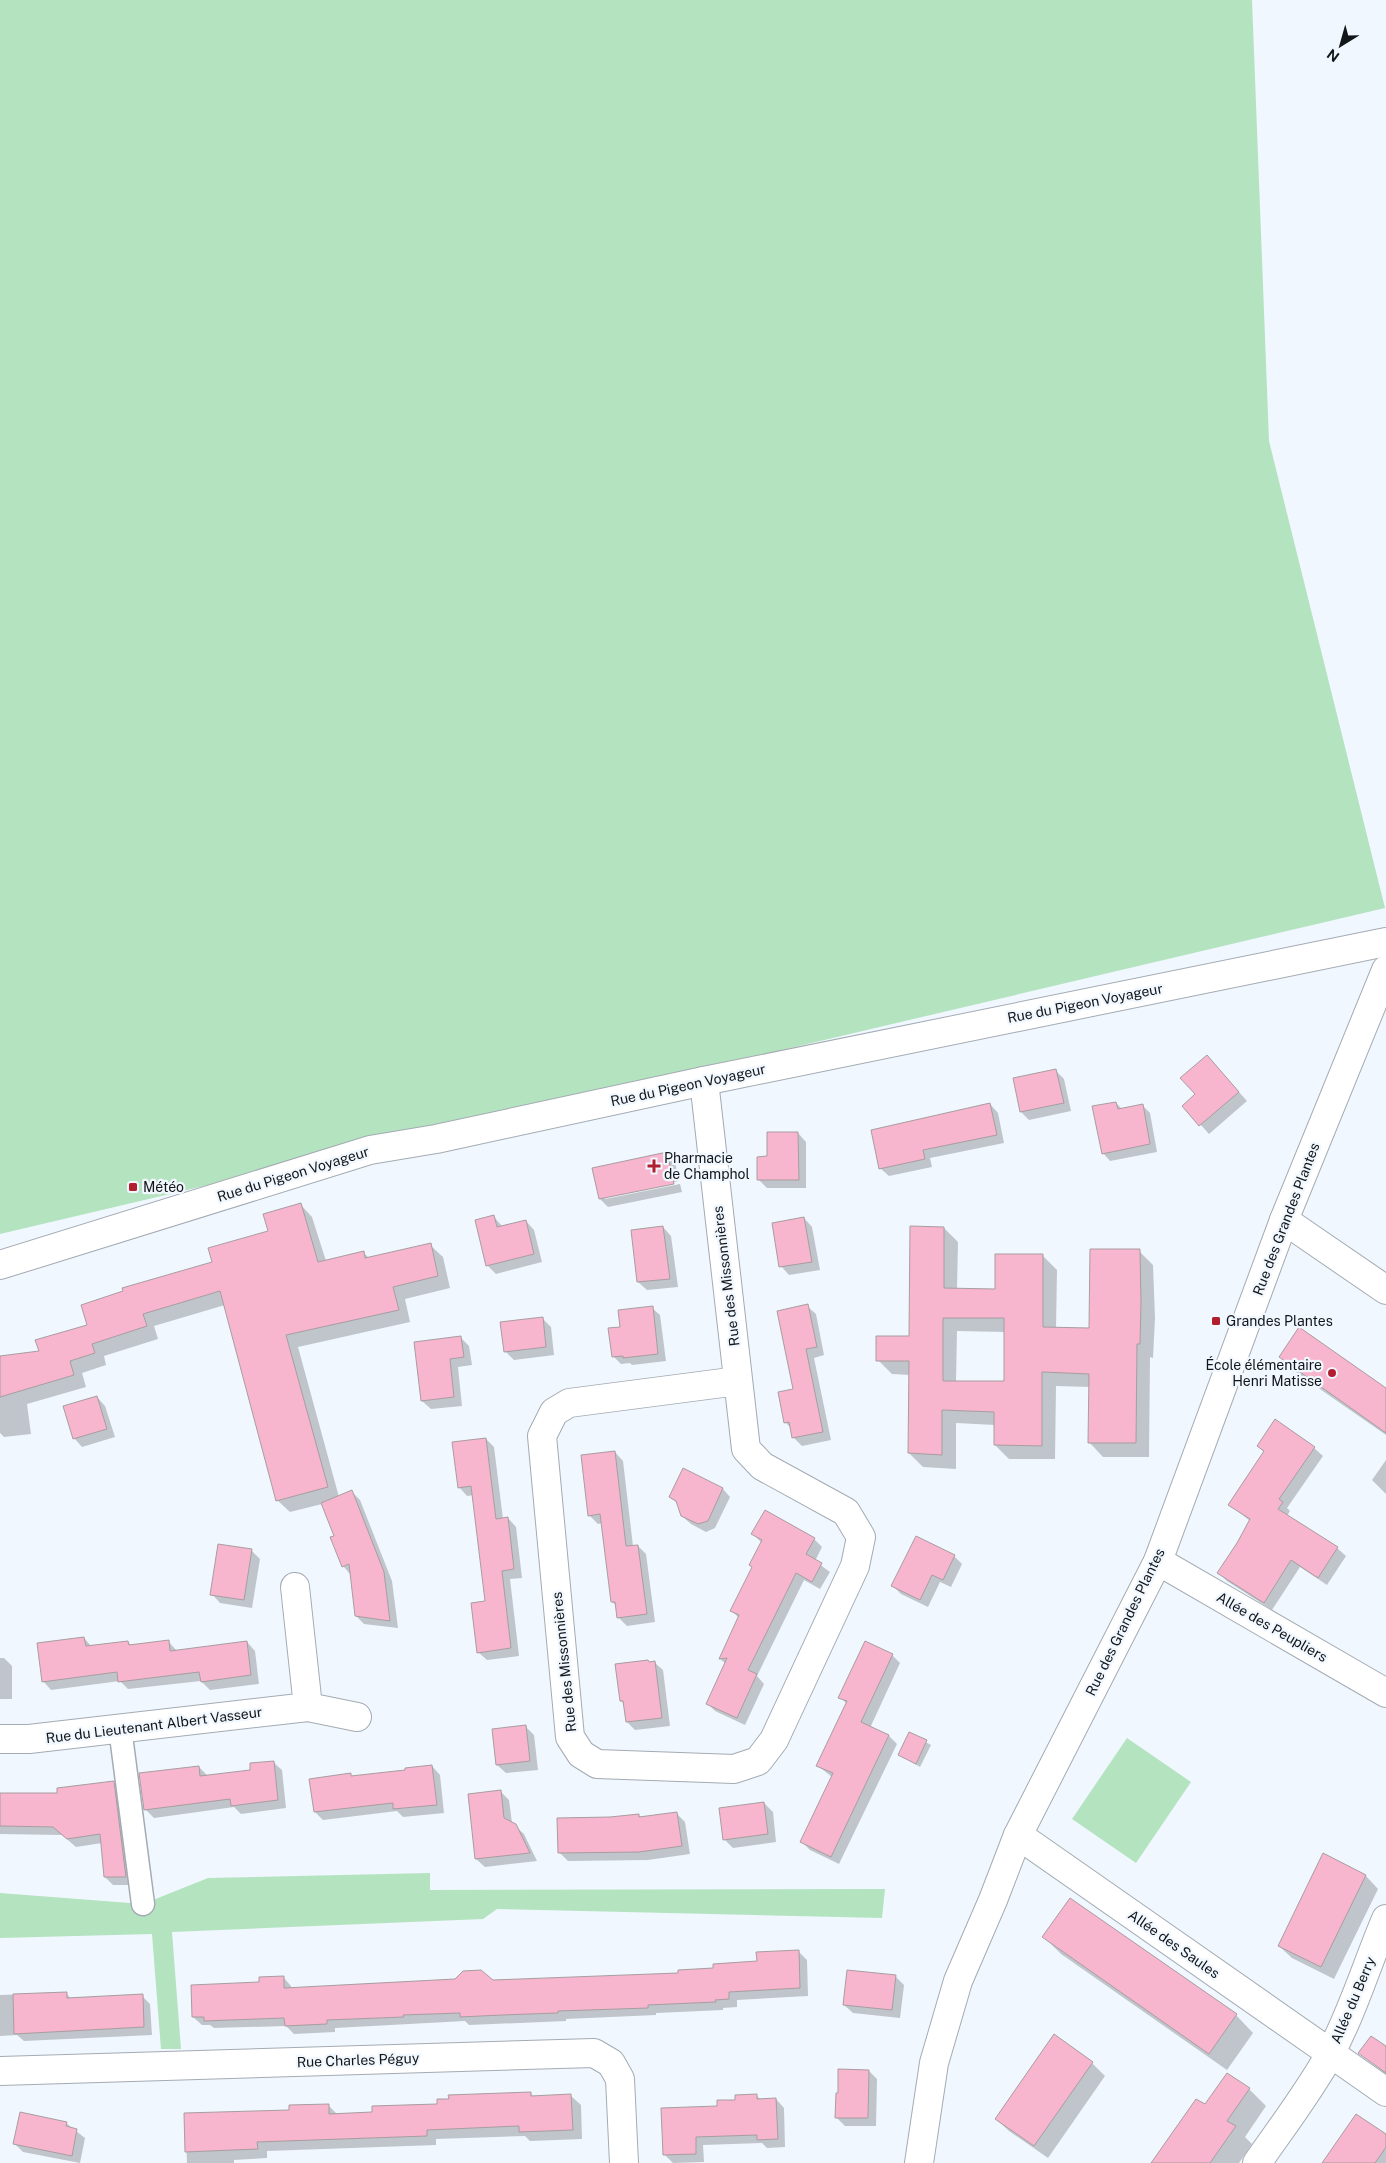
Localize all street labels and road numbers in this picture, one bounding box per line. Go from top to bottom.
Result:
street label: Rue du Pigeon Voyageur [1006,980,1164,1026]
street label: Rue du Pigeon Voyageur [609,1061,767,1109]
street label: Rue des Grandes Plantes [1249,1140,1323,1298]
street label: Rue du Pigeon Voyageur [215,1143,371,1205]
street label: Rue des Missonnières [709,1205,743,1347]
street label: Rue des Grandes Plantes [1082,1546,1168,1698]
street label: Allée des Peupliers [1214,1589,1330,1665]
street label: Rue des Missonnières [549,1591,579,1733]
street label: Rue du Lieutenant Albert Vasseur [45,1704,263,1746]
street label: Allée des Saules [1125,1907,1223,1981]
street label: Allée du Berry [1328,1954,1379,2046]
street label: Rue Charles Péguy [296,2050,420,2070]

